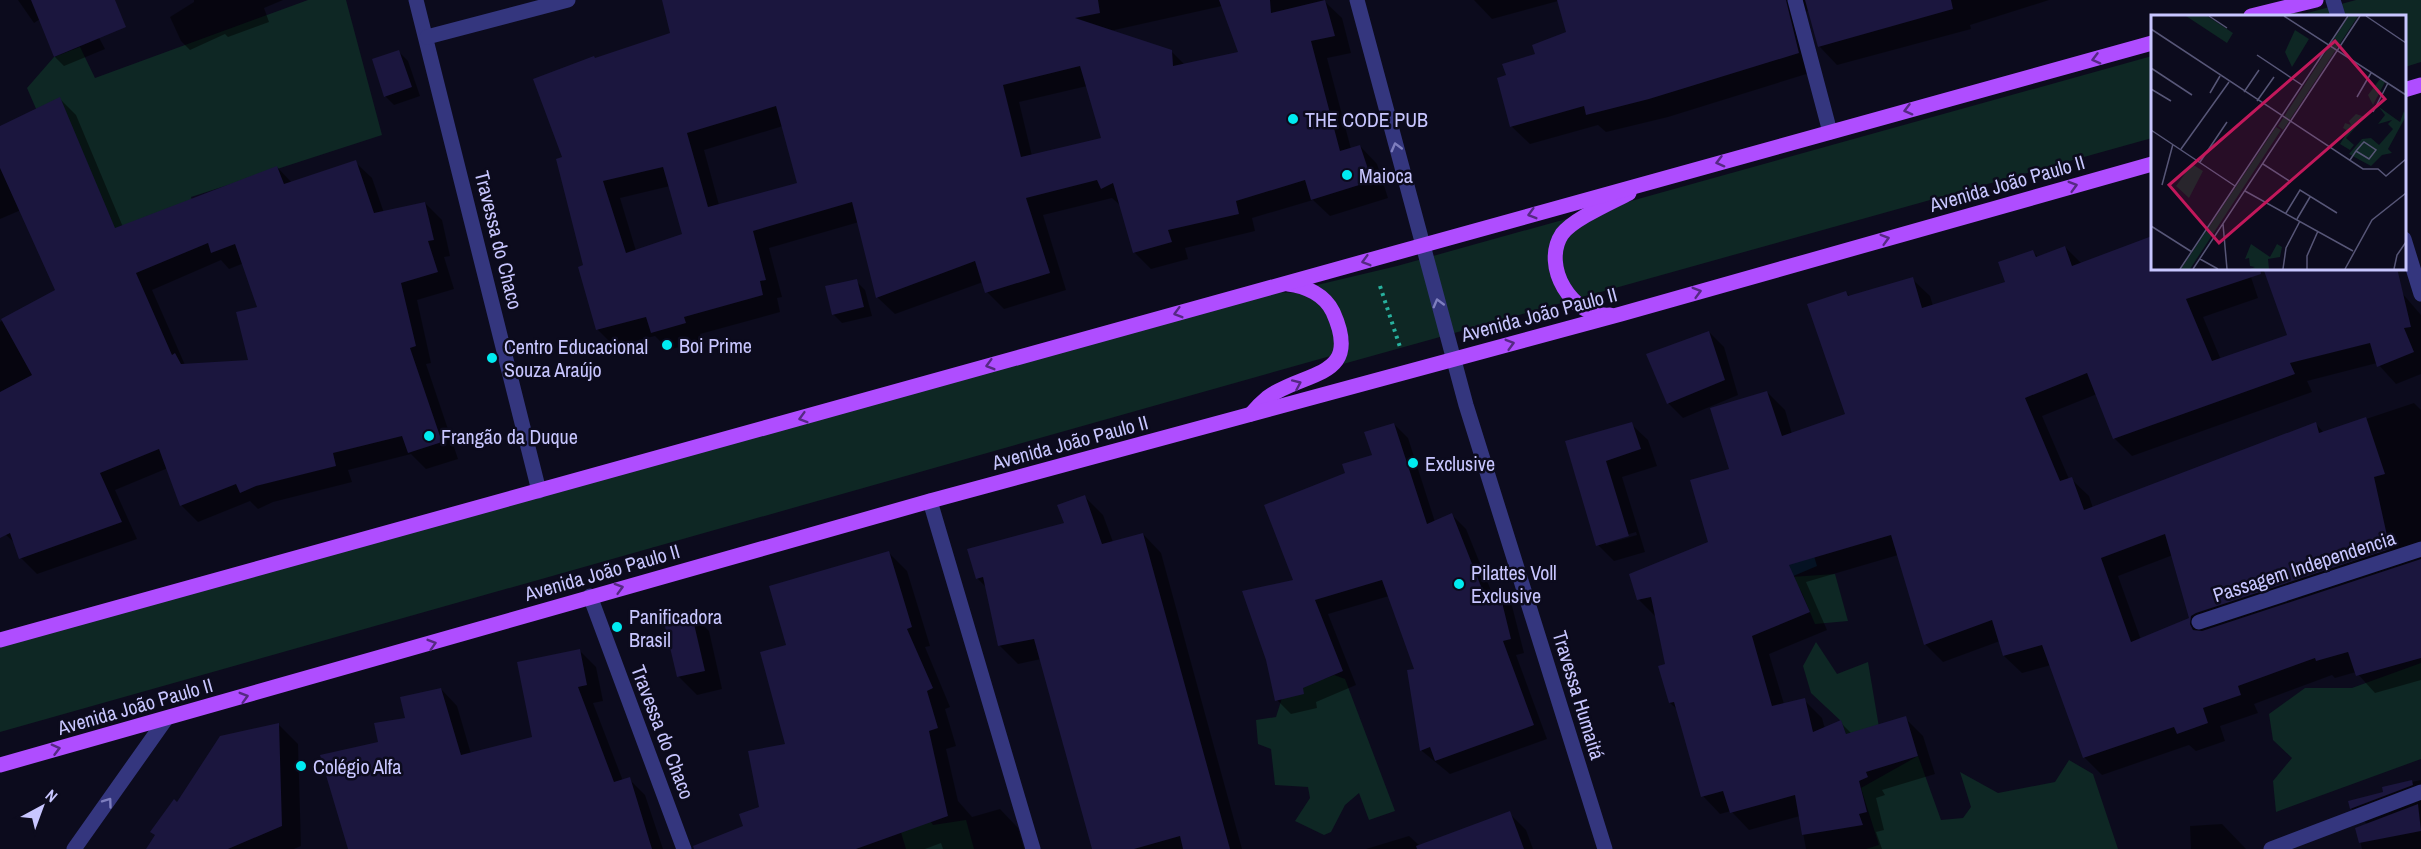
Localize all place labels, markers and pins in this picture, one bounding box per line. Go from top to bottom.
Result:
place label: THE CODE PUB [1305,106,1428,133]
marker: THE CODE PUB [1286,112,1300,126]
place label: Maioca [1359,162,1413,189]
marker: Maioca [1340,168,1354,182]
place label: Boi Prime [679,332,752,359]
place label: Centro Educacional Souza Araújo [504,333,648,383]
marker: Boi Prime [660,338,674,352]
marker: Centro Educacional Souza Araújo [485,351,499,365]
place label: Frangão da Duque [441,423,578,450]
marker: Frangão da Duque [422,429,436,443]
place label: Exclusive [1425,450,1495,477]
marker: Exclusive [1406,456,1420,470]
place label: Pilattes Voll Exclusive [1471,559,1557,609]
marker: Pilattes Voll Exclusive [1452,577,1466,591]
place label: Panificadora Brasil [629,603,722,653]
marker: Panificadora Brasil [610,620,624,634]
place label: Colégio Alfa [313,753,401,780]
marker: Colégio Alfa [294,759,308,773]

